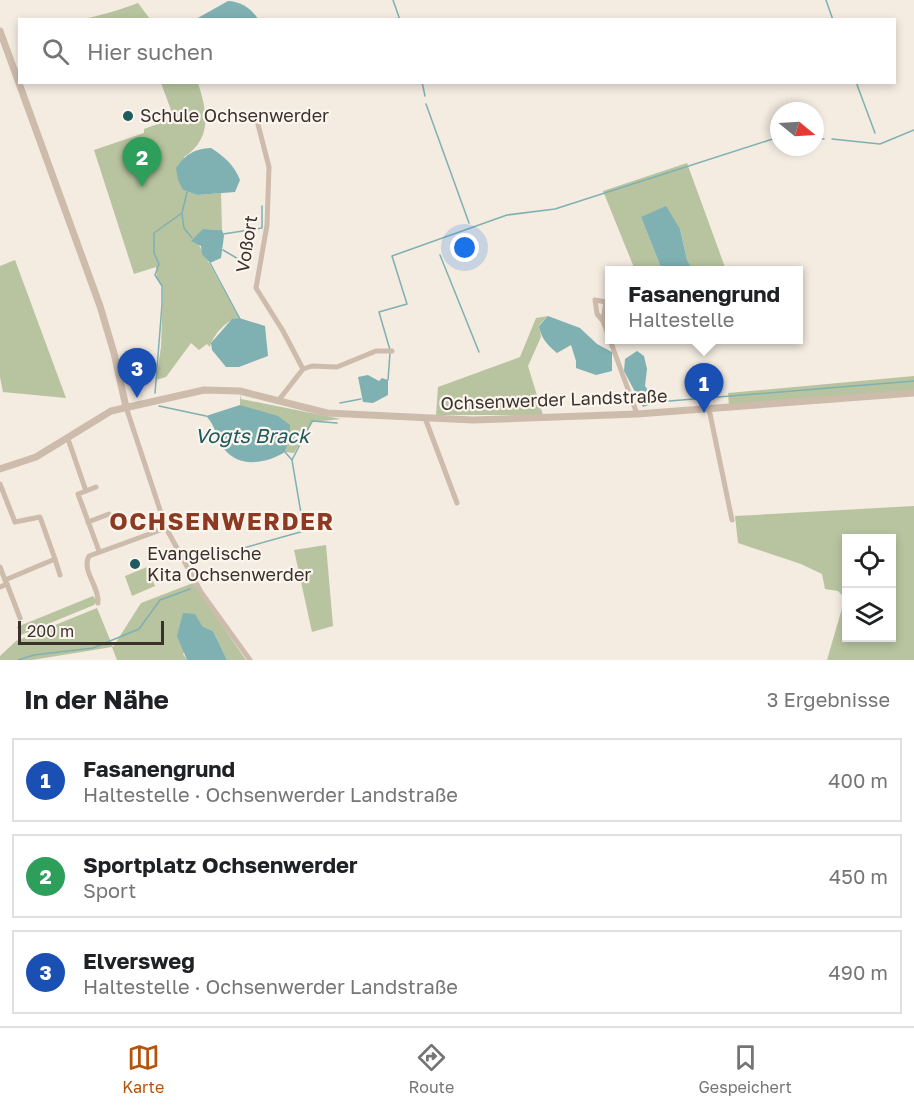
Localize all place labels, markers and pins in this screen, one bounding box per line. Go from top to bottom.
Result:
place label: Schule Ochsenwerder [140,104,329,126]
marker: Schule Ochsenwerder [121,109,135,123]
pin: 2 [122,138,162,187]
pin: 3 [118,348,156,398]
pin: 1 [684,364,724,413]
place label: Evangelische Kita Ochsenwerder [147,542,311,585]
marker: Evangelische Kita Ochsenwerder [128,557,142,571]

